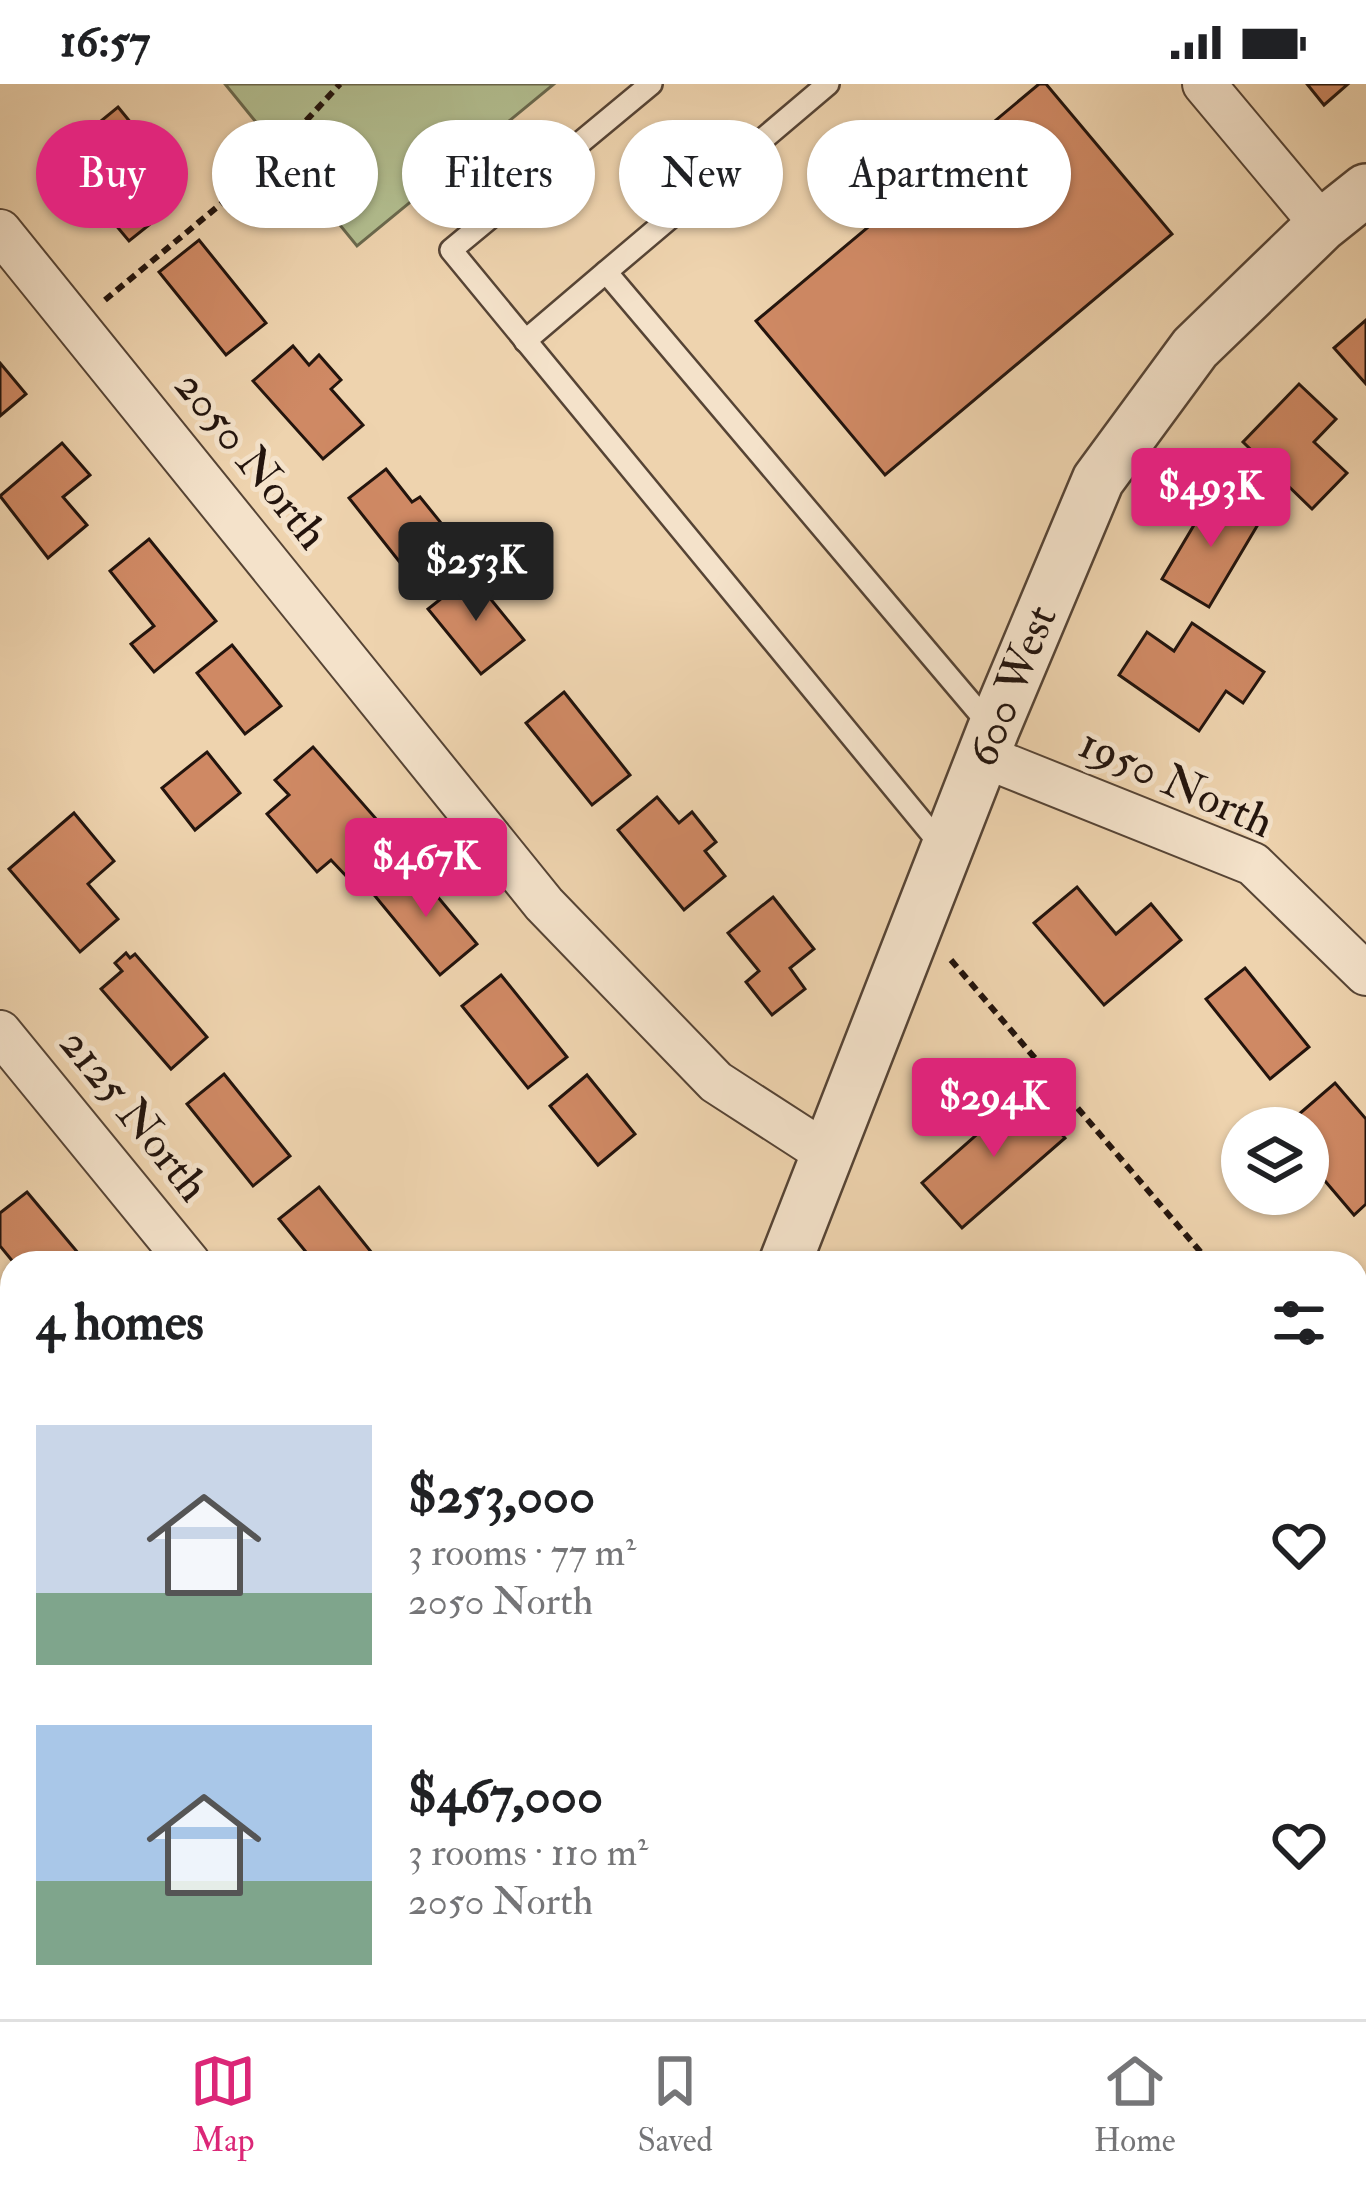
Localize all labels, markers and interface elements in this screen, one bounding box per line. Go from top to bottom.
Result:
text: 16:57 [60,14,150,70]
chip: Buy [36,120,188,228]
chip: Rent [212,120,378,228]
chip: Filters [402,120,595,228]
chip: New [619,120,783,228]
chip: Apartment [807,120,1071,228]
street label: 2050 North [162,359,340,561]
pin: $493K [1127,448,1295,550]
text: $493K [1158,462,1264,511]
pin: $253K [392,522,560,624]
text: $253K [425,536,527,585]
street label: 600 West [954,597,1070,775]
street label: 1950 North [1070,715,1282,851]
pin: $467K [342,818,510,920]
text: $467K [372,832,480,881]
street label: 2125 North [47,1017,221,1213]
pin: $294K [910,1058,1078,1160]
text: $294K [939,1072,1049,1121]
map controls [1221,1107,1329,1215]
button: layers [1221,1107,1329,1215]
icon: filters [1266,1290,1332,1356]
text: 4 homes [36,1291,204,1355]
text: $253,000 [408,1464,595,1528]
icon: home [132,1473,276,1617]
icon: heart [1266,1512,1332,1578]
text: 3 rooms · 77 m² [408,1528,636,1577]
text: 2050 North [408,1577,593,1626]
text: $467,000 [408,1764,603,1828]
icon: home [132,1773,276,1917]
icon: heart [1266,1812,1332,1878]
text: 3 rooms · 110 m² [408,1828,648,1877]
text: 2050 North [408,1877,593,1926]
tab: Map [190,2048,256,2161]
tab: Saved [637,2048,713,2161]
tab: Home [1094,2048,1176,2161]

